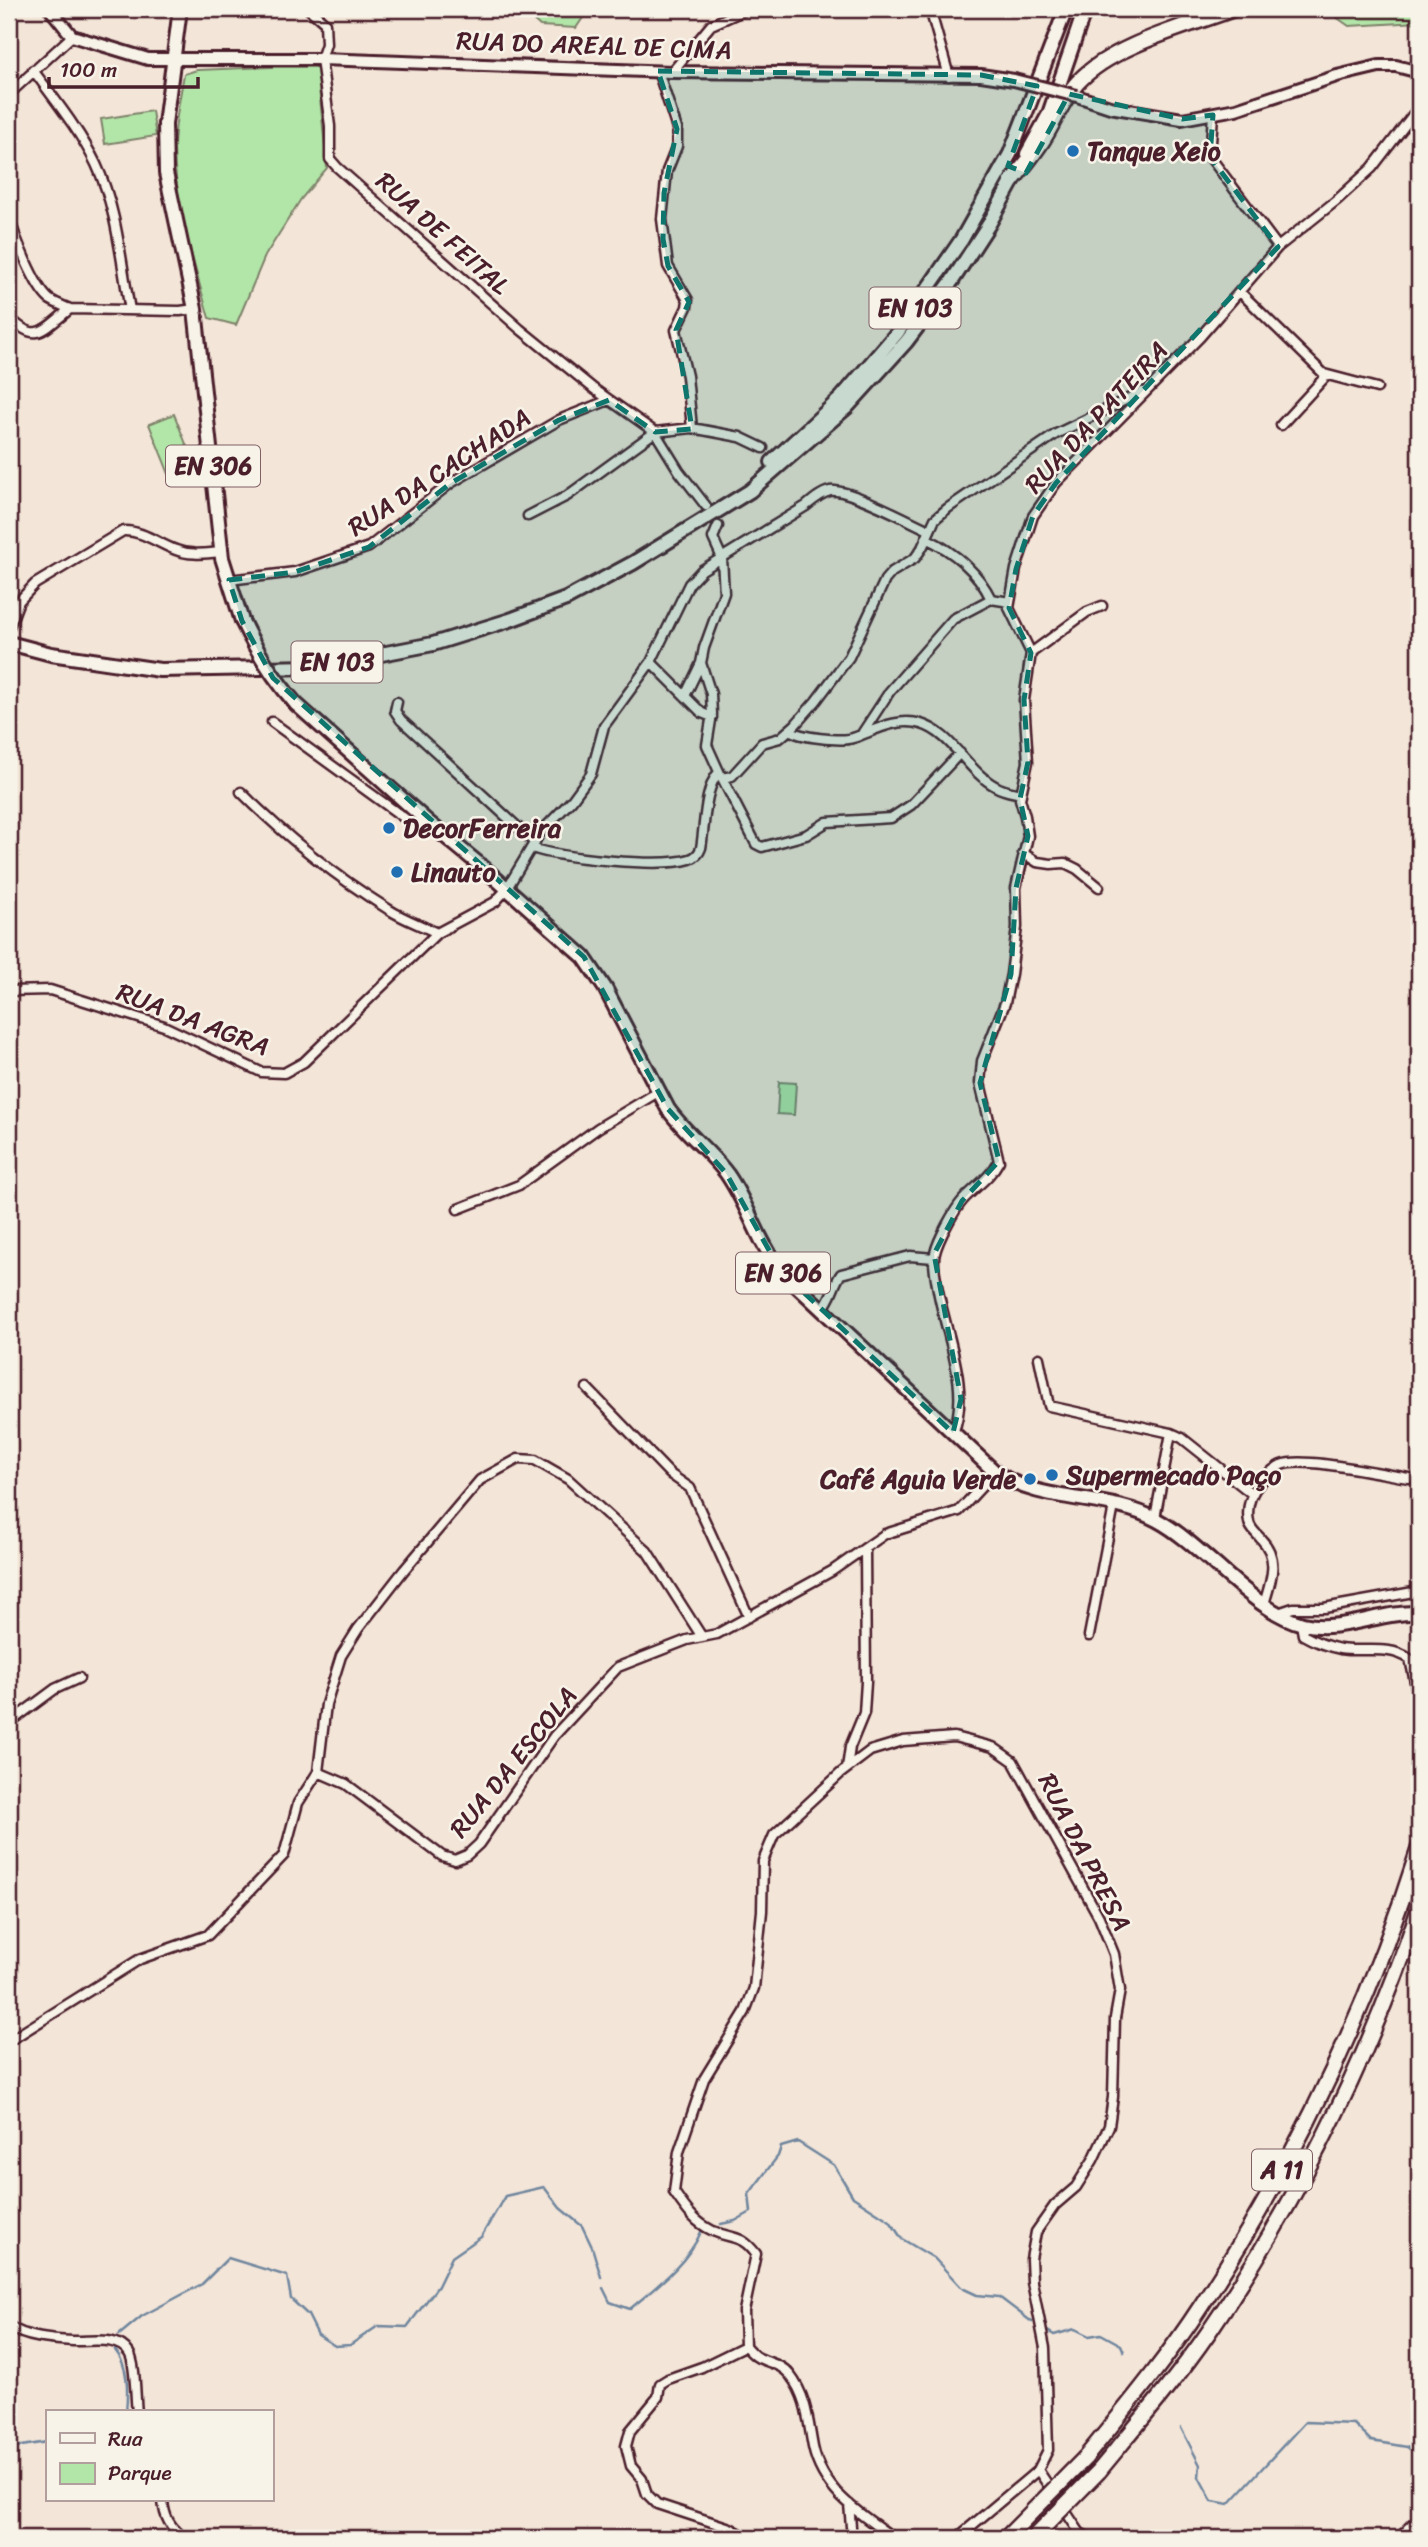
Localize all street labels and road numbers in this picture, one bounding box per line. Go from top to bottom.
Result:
street label: RUA DO AREAL DE CIMA [455,17,733,73]
street label: RUA DE FEITAL [365,159,521,307]
road number: EN 103 [870,288,960,328]
street label: RUA DA PATEIRA [1012,330,1180,504]
street label: RUA DA CACHADA [338,395,540,549]
road number: EN 306 [166,446,260,486]
road number: EN 103 [292,642,382,682]
street label: RUA DA AGRA [110,969,276,1069]
road number: EN 306 [736,1252,830,1294]
street label: RUA DA ESCOLA [437,1676,589,1848]
street label: RUA DA PRESA [1025,1765,1145,1939]
road number: A 11 [1252,2150,1312,2190]

